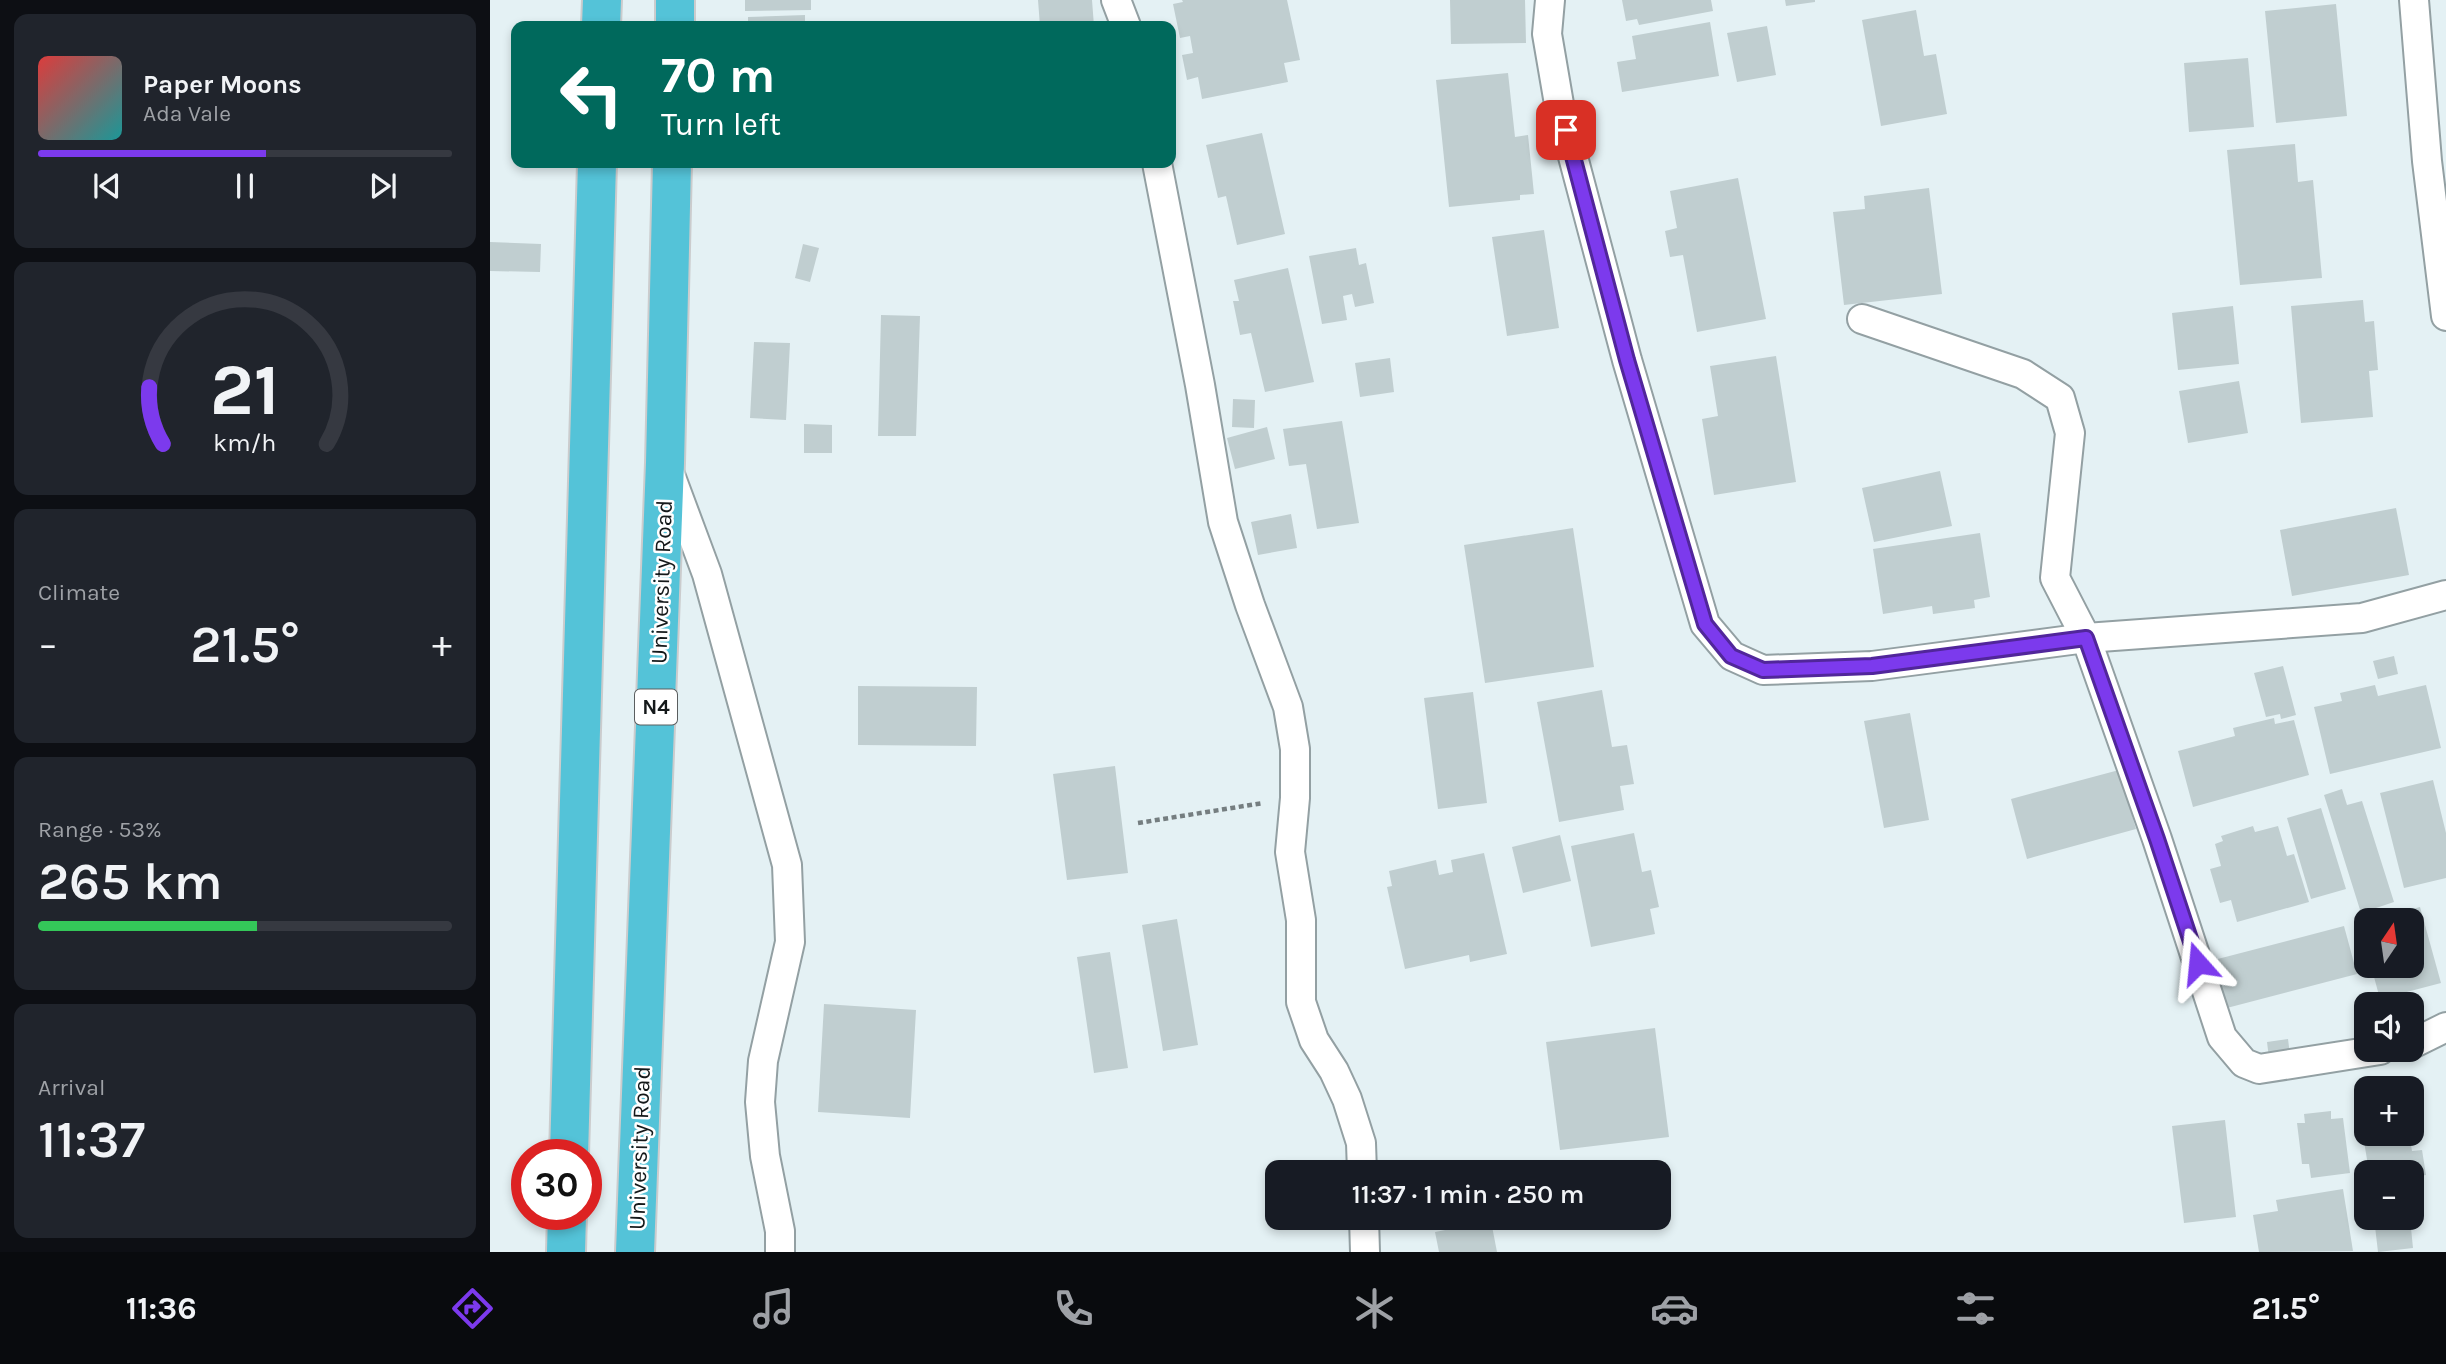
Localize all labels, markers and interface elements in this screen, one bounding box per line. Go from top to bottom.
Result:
text: 70 m [661,47,775,104]
icon: left [546,49,637,140]
text: Paper Moons [143,69,302,100]
text: Ada Vale [143,100,231,127]
pin [1536,100,1596,160]
text: Turn left [661,106,781,143]
icon: arrive [1547,111,1585,149]
icon: previous [88,167,126,205]
icon: pause [226,167,264,205]
icon: next [364,167,402,205]
text: 21 [210,348,280,433]
text: km/h [213,428,277,457]
street label: University Road [645,500,678,665]
text: Climate [38,579,120,606]
text: 21.5° [190,614,300,675]
text: − [38,622,58,667]
text: + [432,622,452,667]
road number: N4 [635,690,677,724]
text: Range · 53% [38,816,162,843]
text: 265 km [38,851,223,912]
north arrow [2354,908,2424,978]
map controls [2354,908,2424,1230]
position arrow [2161,926,2235,1000]
button: sound [2354,992,2424,1062]
street label: University Road [623,1066,656,1231]
text: Arrival [38,1074,105,1101]
button: + [2354,1076,2424,1146]
text: 11:37 [38,1109,145,1170]
speed limit sign: 30 [511,1139,602,1230]
button: − [2354,1160,2424,1230]
text: 11:37 · 1 min · 250 m [1352,1179,1584,1210]
icon: directions [448,1284,497,1333]
icon: music [749,1284,798,1333]
icon: phone [1049,1284,1098,1333]
icon: climate [1350,1284,1399,1333]
icon: car [1650,1284,1699,1333]
icon: filters [1951,1284,2000,1333]
text: 11:36 [126,1290,197,1327]
text: 21.5° [2252,1290,2320,1327]

